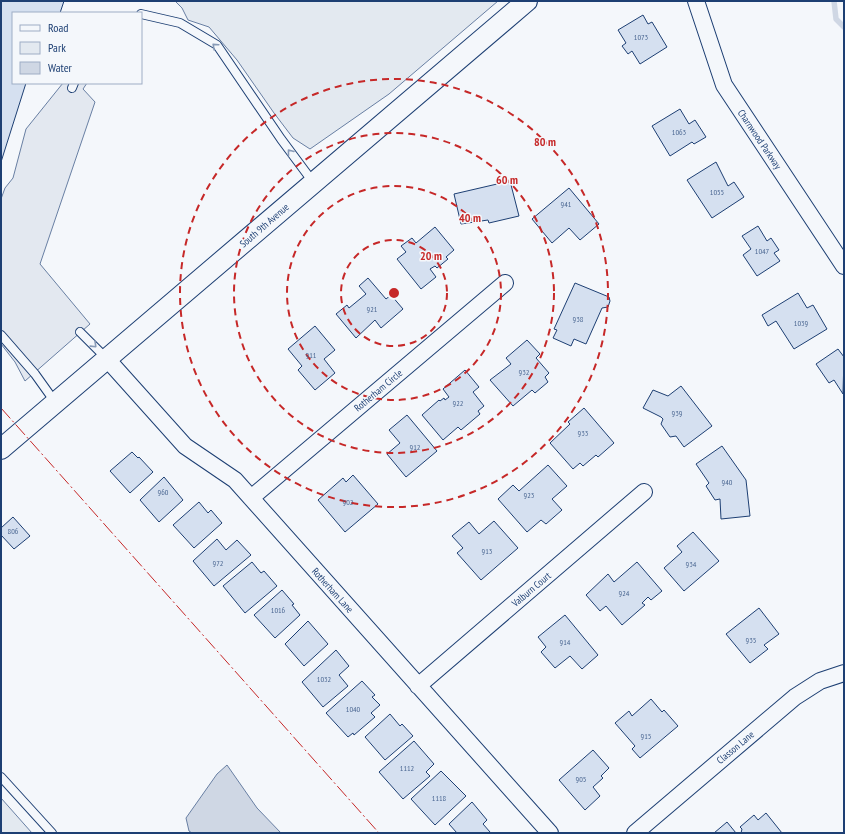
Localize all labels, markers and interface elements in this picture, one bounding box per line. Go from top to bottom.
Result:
legend [12,12,142,84]
text: Road [48,20,68,35]
house number: 1073 [634,32,649,42]
text: Park [48,40,66,55]
one-way arrow [212,43,220,51]
text: Water [48,60,73,75]
street label: Charnwood Parkway [735,107,785,172]
house number: 1063 [672,127,687,137]
text: 80 m [534,134,556,149]
one-way arrow [288,149,295,156]
text: 60 m [496,172,518,187]
house number: 1055 [710,187,724,197]
house number: 941 [561,199,572,209]
street label: South 9th Avenue [237,200,292,250]
text: 40 m [459,210,481,225]
house number: 1047 [755,246,770,256]
text: 20 m [420,248,442,263]
centre of rings [387,286,401,300]
house number: 921 [367,304,378,314]
house number: 938 [573,314,584,324]
house number: 1039 [794,318,809,328]
one-way arrow [89,340,97,348]
house number: 911 [306,350,317,360]
street label: Rotherham Circle [351,366,405,414]
house number: 932 [519,367,530,377]
house number: 922 [453,398,464,408]
house number: 939 [672,408,683,418]
house number: 933 [578,428,589,438]
house number: 912 [410,442,421,452]
house number: 940 [722,477,733,487]
house number: 960 [158,487,169,497]
house number: 923 [524,490,535,500]
house number: 902 [343,497,354,507]
house number: 806 [8,526,19,536]
house number: 913 [482,546,493,556]
house number: 972 [213,558,224,568]
house number: 934 [686,559,697,569]
street label: Rotherham Lane [309,565,356,616]
street label: Valburn Court [508,569,554,610]
house number: 924 [619,588,630,598]
house number: 1016 [271,605,286,615]
house number: 935 [746,635,756,645]
house number: 914 [560,637,571,647]
house number: 1032 [317,674,332,684]
house number: 1040 [346,704,361,714]
street label: Classon Lane [714,728,757,767]
house number: 915 [641,731,651,741]
house number: 1112 [400,763,415,773]
house number: 905 [576,774,586,784]
house number: 1118 [432,793,447,803]

